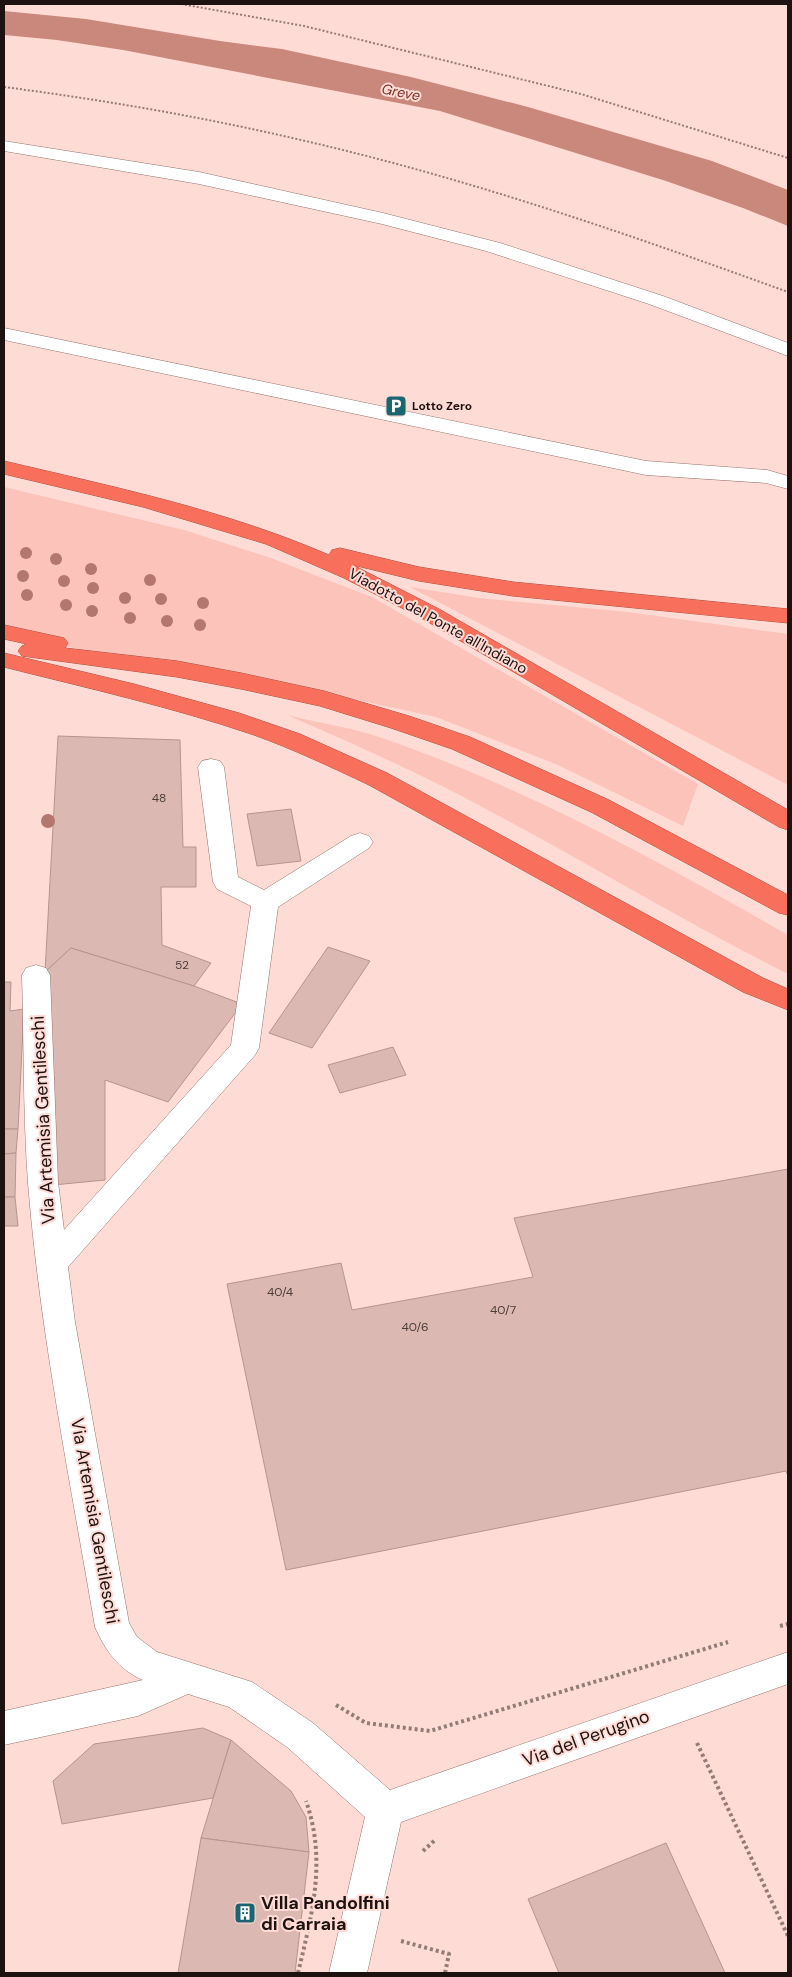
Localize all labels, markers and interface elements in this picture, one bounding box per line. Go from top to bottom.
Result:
water label: Greve [380,79,422,105]
parking icon: Lotto Zero [384,394,408,418]
place label: Lotto Zero [412,398,472,414]
street label: Viadotto del Ponte all'Indiano [345,563,531,679]
house number: 48 [152,790,166,806]
house number: 52 [175,957,189,973]
street label: Via Artemisia Gentileschi [26,1015,60,1225]
house number: 40/4 [267,1284,293,1300]
house number: 40/7 [490,1302,516,1318]
house number: 40/6 [402,1319,428,1335]
street label: Via Artemisia Gentileschi [65,1416,125,1626]
street label: Via del Perugino [519,1704,653,1772]
place label: Villa Pandolfini di Carraia [261,1891,390,1936]
building icon: Villa Pandolfini di Carraia [233,1901,257,1925]

